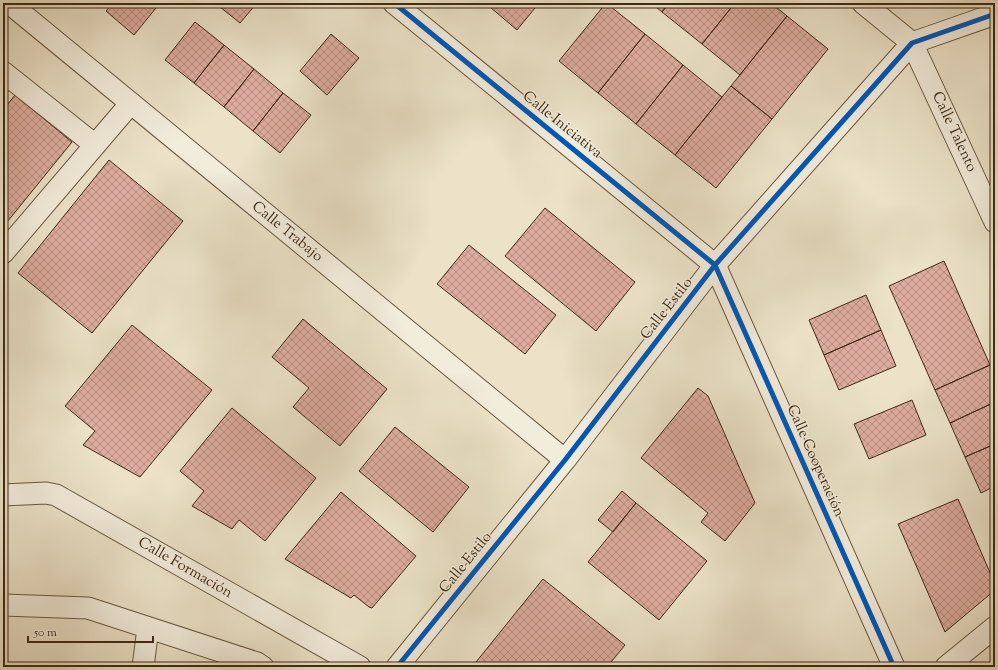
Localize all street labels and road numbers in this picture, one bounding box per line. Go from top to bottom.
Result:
street label: Calle Iniciativa [518,86,606,164]
street label: Calle Talento [926,88,982,176]
street label: Calle Trabajo [247,197,327,267]
street label: Calle Estilo [636,273,698,345]
street label: Calle Cooperación [781,402,849,521]
street label: Calle Estilo [435,528,497,598]
street label: Calle Formación [134,532,236,604]

